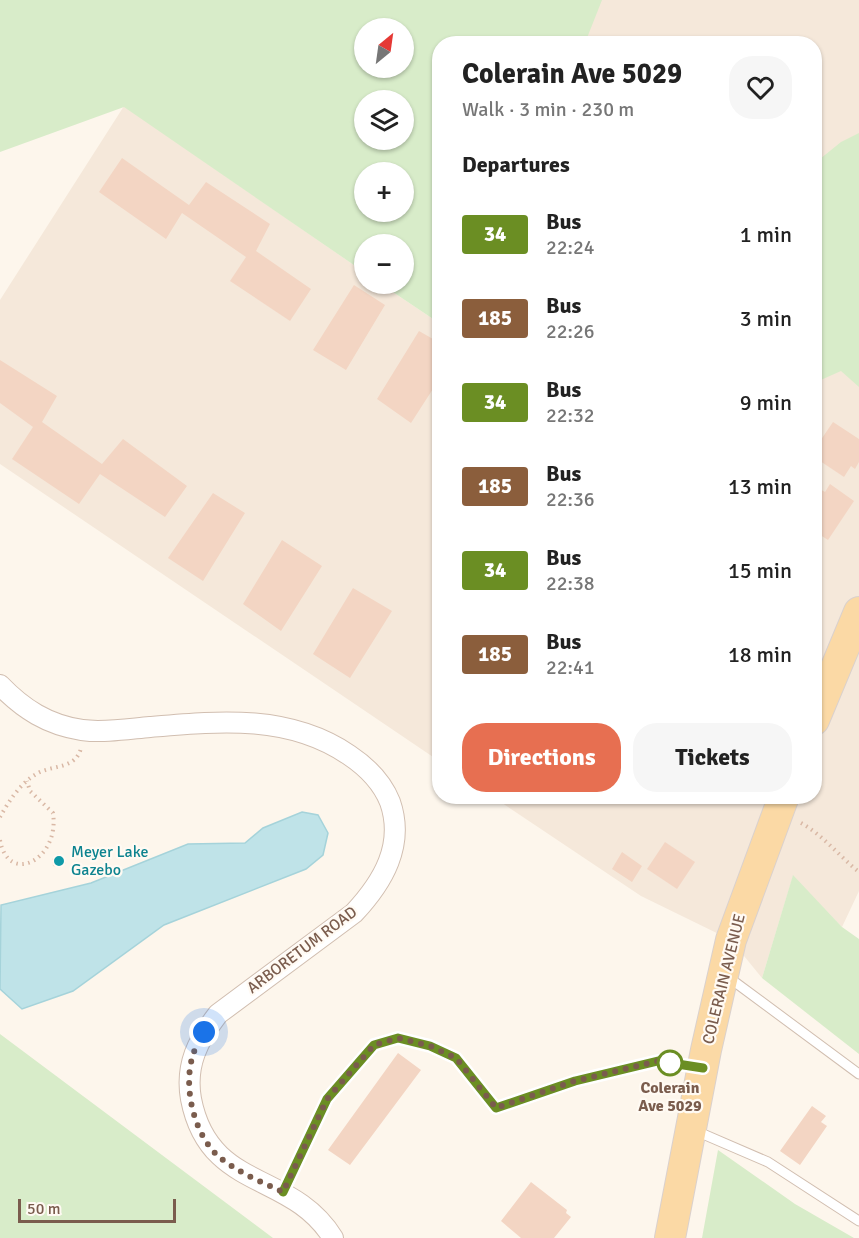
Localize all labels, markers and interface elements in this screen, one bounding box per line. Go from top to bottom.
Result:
north arrow [354,18,414,78]
map controls [354,18,414,294]
button: heart [729,56,792,119]
text: Colerain Ave 5029 [462,57,682,91]
button: layers [354,90,414,150]
text: Walk · 3 min · 230 m [462,97,634,122]
text: Departures [462,151,570,178]
button: + [354,162,414,222]
text: Bus [546,208,581,235]
text: 34 [484,221,506,247]
text: 1 min [740,221,792,248]
button: − [354,234,414,294]
text: 22:24 [546,235,595,260]
text: Bus [546,292,581,319]
text: 185 [478,305,512,331]
text: 3 min [740,305,792,332]
text: 22:26 [546,319,595,344]
text: Bus [546,376,581,403]
text: 34 [484,389,506,415]
text: 9 min [740,389,792,416]
text: 22:32 [546,403,595,428]
text: Bus [546,460,581,487]
text: 185 [478,473,512,499]
text: 13 min [728,473,792,500]
text: 22:36 [546,487,595,512]
text: Bus [546,544,581,571]
text: 34 [484,557,506,583]
text: 15 min [728,557,792,584]
text: 22:38 [546,571,595,596]
text: Bus [546,628,581,655]
text: 185 [478,641,512,667]
text: 18 min [728,641,792,668]
text: 22:41 [546,655,595,680]
button: Directions [462,723,621,792]
button: Tickets [633,723,792,792]
place label: Meyer Lake Gazebo [71,842,148,880]
marker: Meyer Lake Gazebo [52,854,66,868]
street label: ARBORETUM ROAD [243,902,361,998]
street label: COLERAIN AVENUE [698,912,750,1046]
your location [189,1017,219,1047]
marker: Colerain Ave 5029 [657,1050,683,1076]
place label: Colerain Ave 5029 [638,1078,702,1116]
scale bar [18,1196,176,1224]
text: 50 m [27,1199,61,1219]

